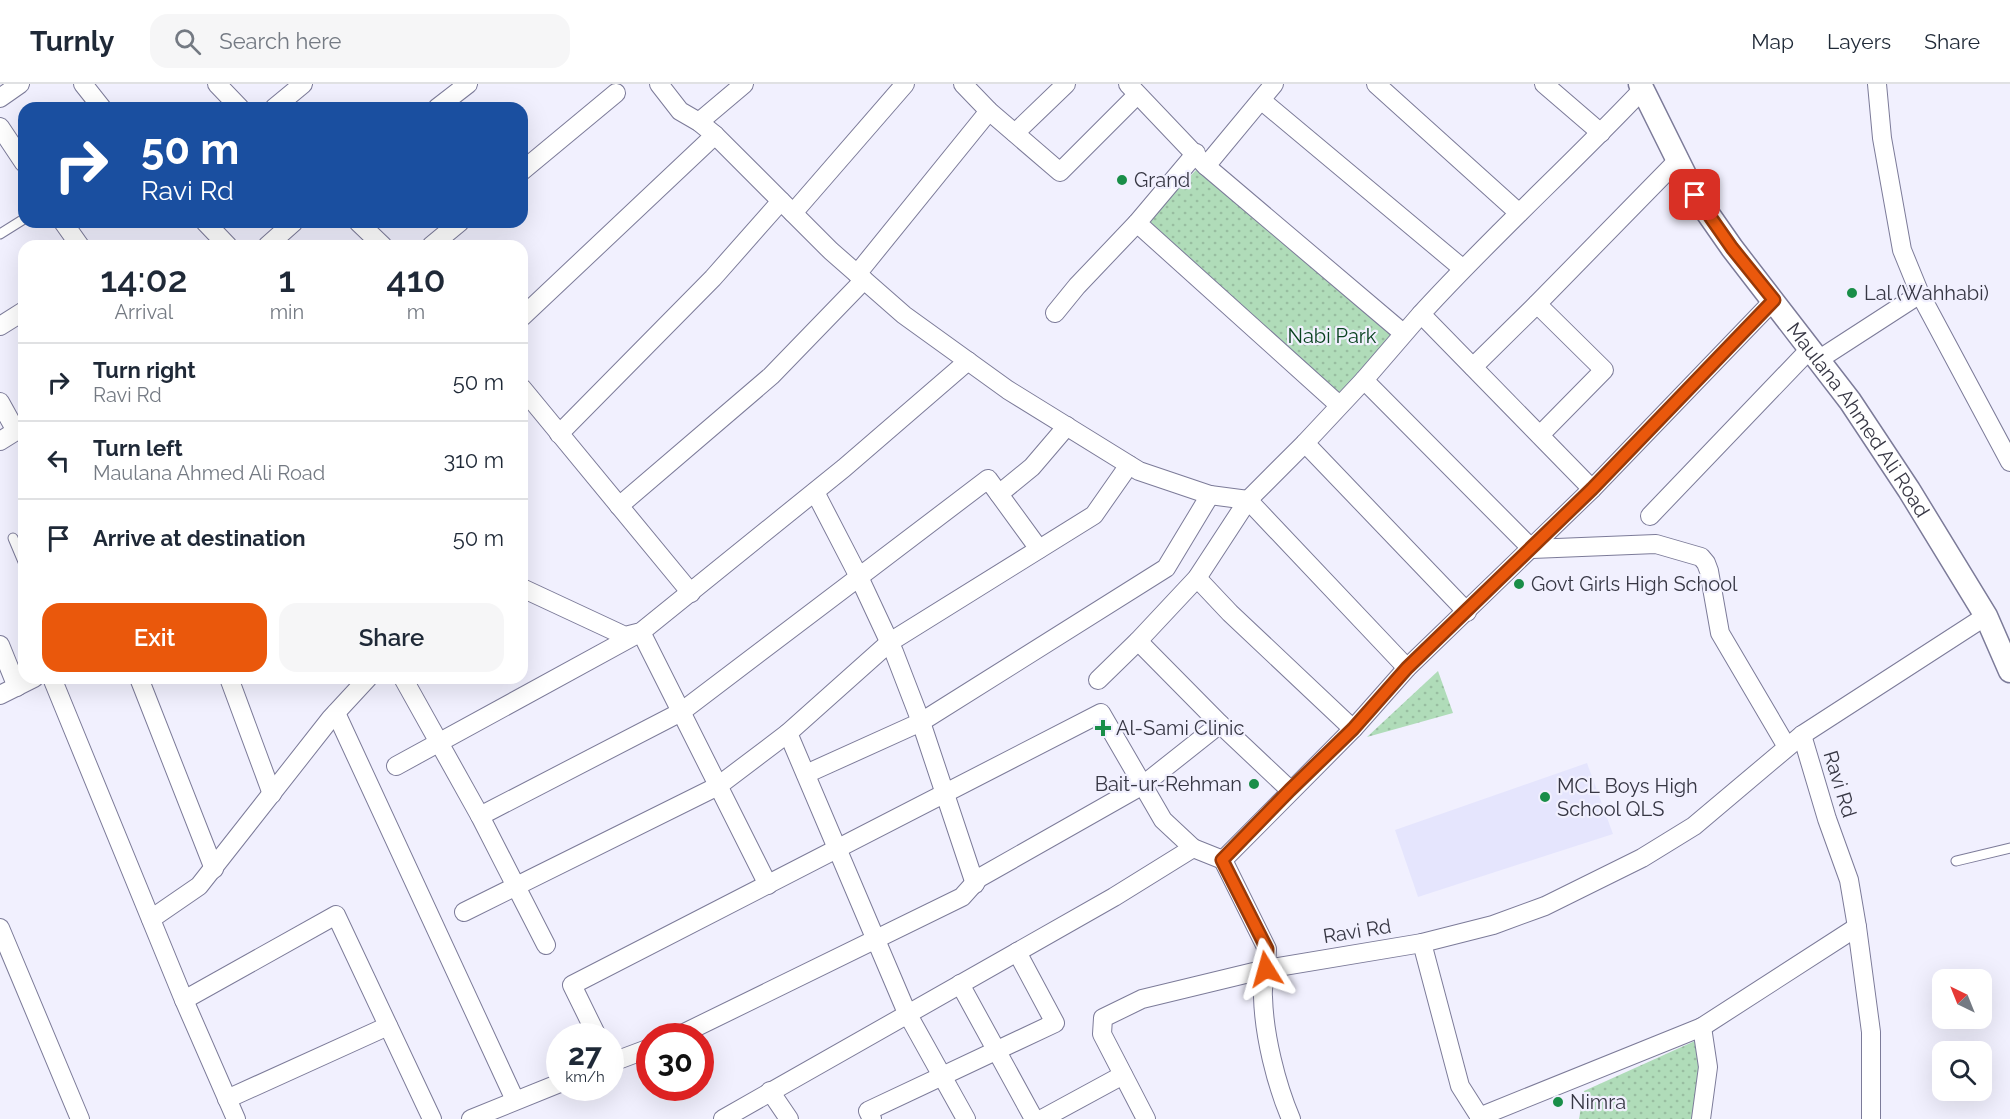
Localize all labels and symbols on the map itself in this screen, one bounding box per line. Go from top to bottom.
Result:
place label: Grand [1134,168,1190,192]
pin [1669,169,1720,220]
marker: Grand [1115,173,1129,187]
place label: Lal (Wahhabi) [1864,281,1989,305]
marker: Lal (Wahhabi) [1845,286,1859,300]
street label: Maulana Ahmed Ali Road [1782,318,1935,522]
park label: Nabi Park [1288,324,1377,348]
place label: Govt Girls High School [1531,572,1738,596]
marker: Govt Girls High School [1512,577,1526,591]
place label: Al-Sami Clinic [1116,716,1244,740]
marker: Al-Sami Clinic [1094,719,1112,737]
street label: Ravi Rd [1818,748,1862,820]
place label: Bait-ur-Rehman [1095,772,1242,796]
place label: MCL Boys High School QLS [1557,774,1698,821]
marker: Bait-ur-Rehman [1247,777,1261,791]
marker: MCL Boys High School QLS [1538,790,1552,804]
street label: Ravi Rd [1321,914,1393,948]
position arrow [1234,937,1298,1001]
north arrow [1932,969,1992,1029]
speed limit sign: 30 [636,1023,714,1101]
place label: Nimra [1570,1090,1626,1114]
marker: Nimra [1551,1095,1565,1109]

